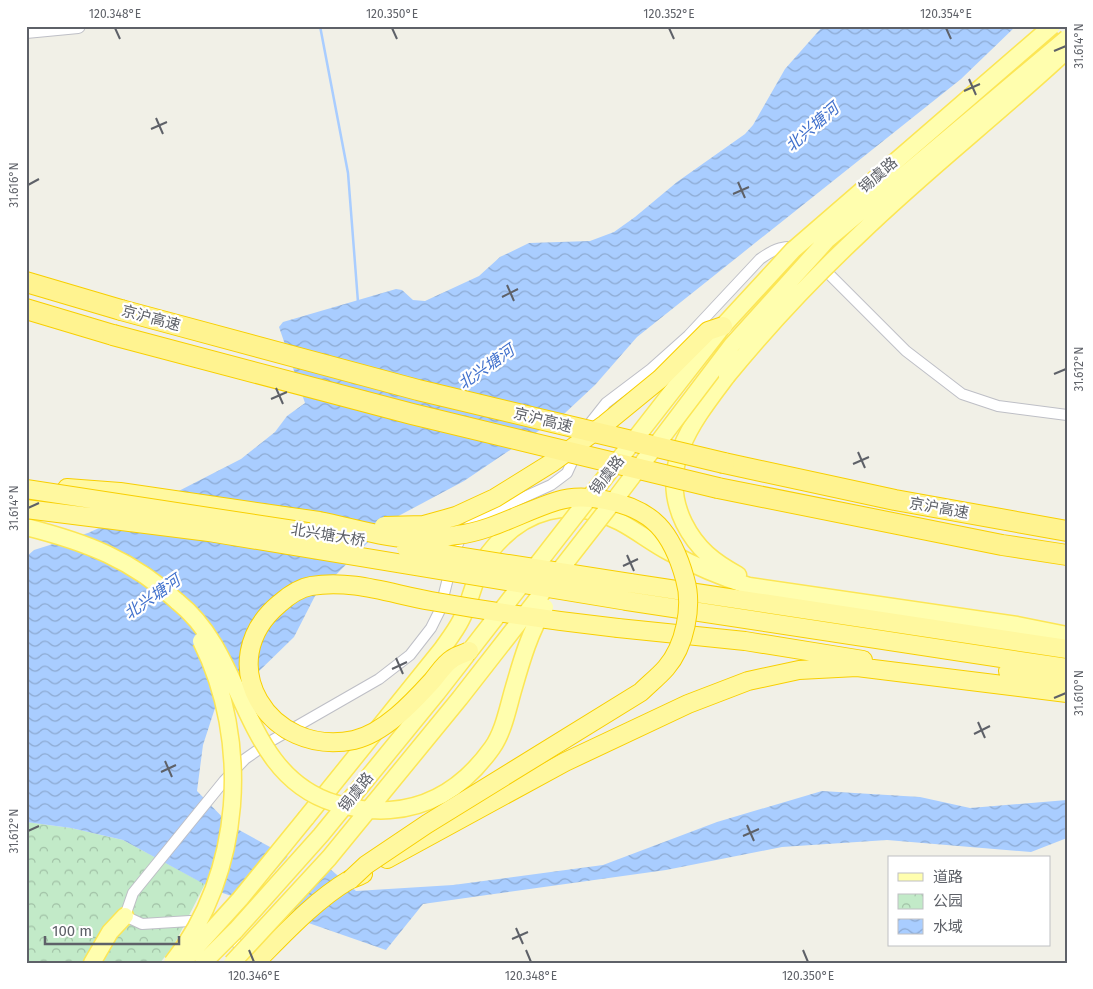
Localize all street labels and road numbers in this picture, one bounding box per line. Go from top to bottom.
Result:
street label: 锡虞路 [855,153,901,197]
street label: 京沪高速 [120,302,182,334]
street label: 京沪高速 [512,404,574,436]
street label: 锡虞路 [586,452,628,498]
street label: 京沪高速 [908,494,970,522]
street label: 北兴塘大桥 [290,520,366,550]
street label: 锡虞路 [335,769,377,815]

